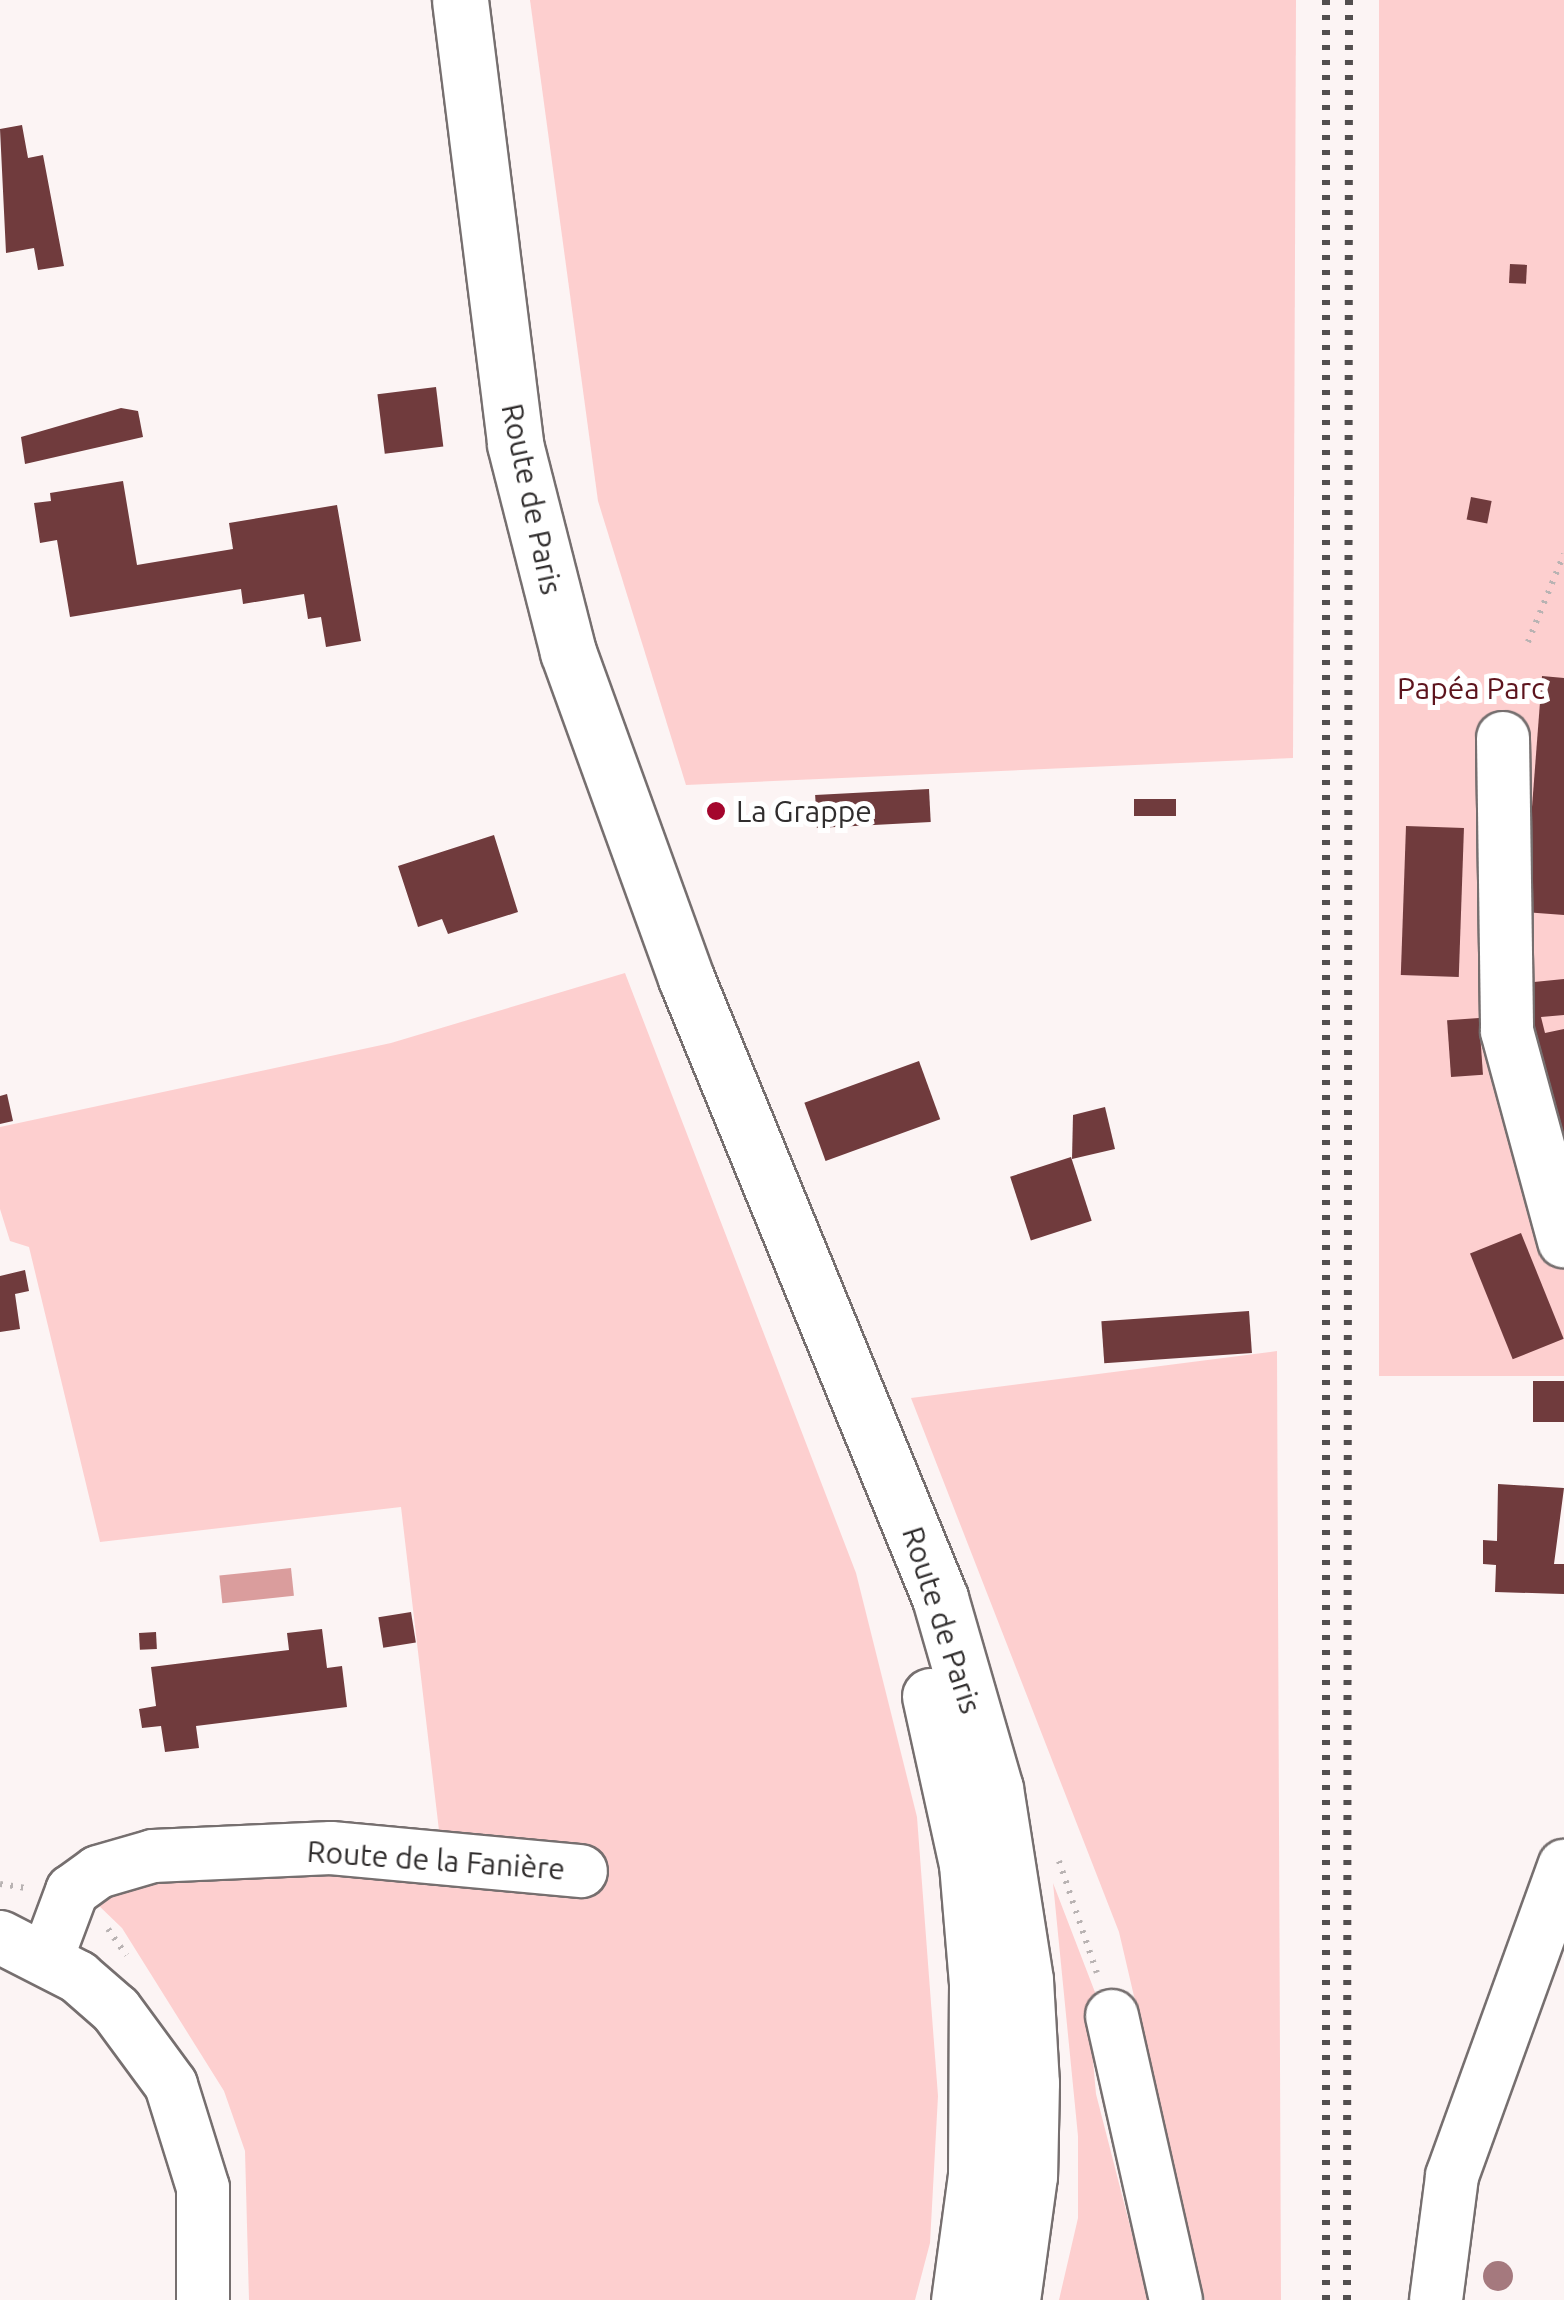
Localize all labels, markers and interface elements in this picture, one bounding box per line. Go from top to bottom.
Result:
street label: Route de Paris [494,400,570,598]
park label: Papéa Parc [1397,670,1545,706]
place label: La Grappe [736,793,872,829]
marker: La Grappe [705,800,727,822]
street label: Route de Paris [895,1522,989,1718]
street label: Route de la Fanière [306,1833,566,1887]

